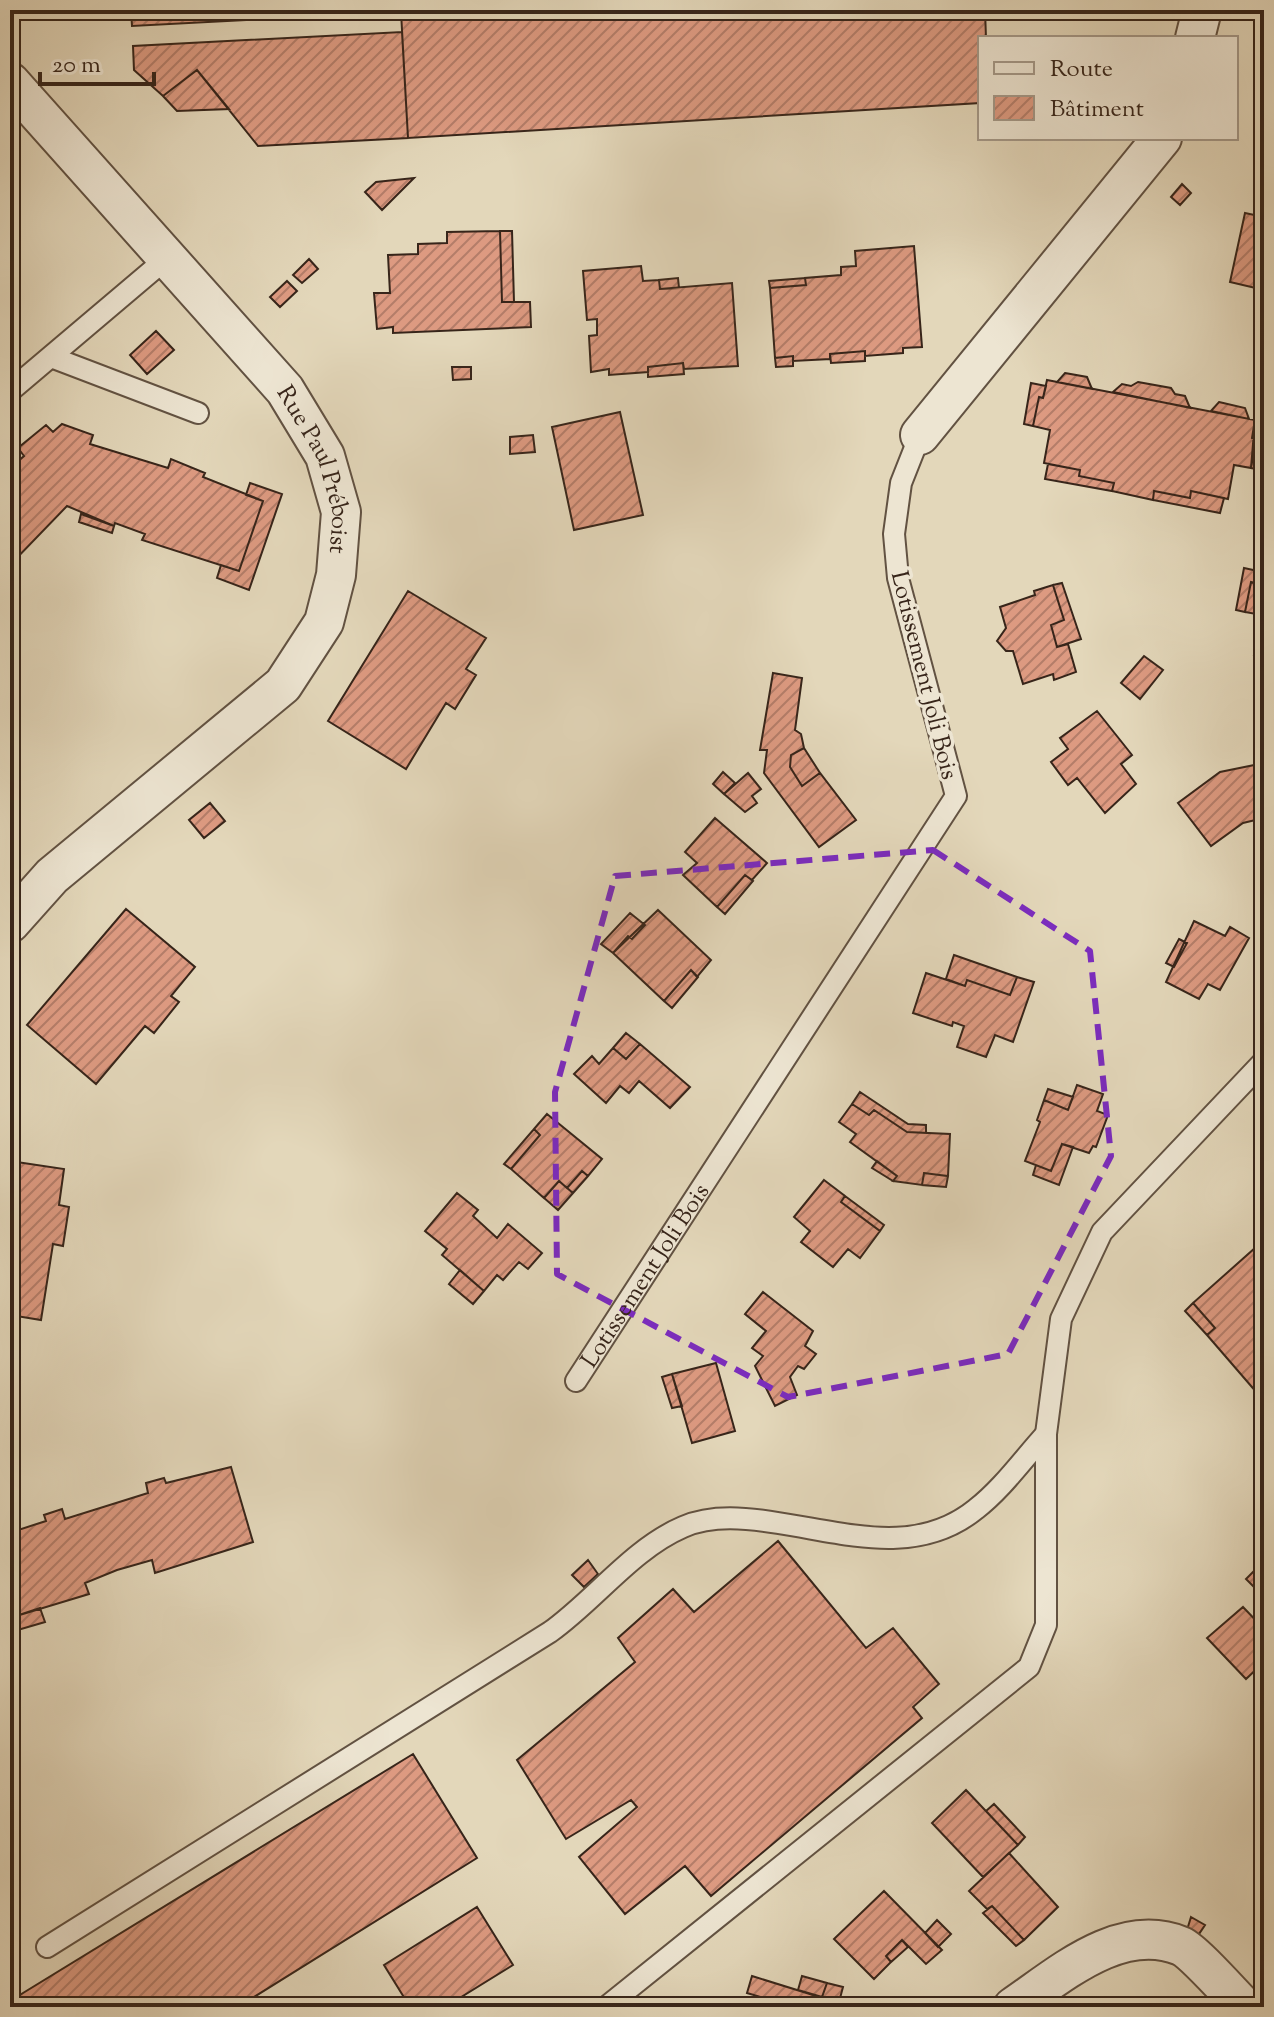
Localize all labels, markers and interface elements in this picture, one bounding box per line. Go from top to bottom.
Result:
scale bar [40,36,154,86]
legend [978,36,1238,140]
text: 20 m [52,49,101,83]
text: Route [1050,53,1113,87]
text: Bâtiment [1050,93,1144,127]
street label: Rue Paul Préboist [267,380,357,555]
street label: Lotissement Joli Bois [881,568,965,783]
street label: Lotissement Joli Bois [574,1177,719,1375]

